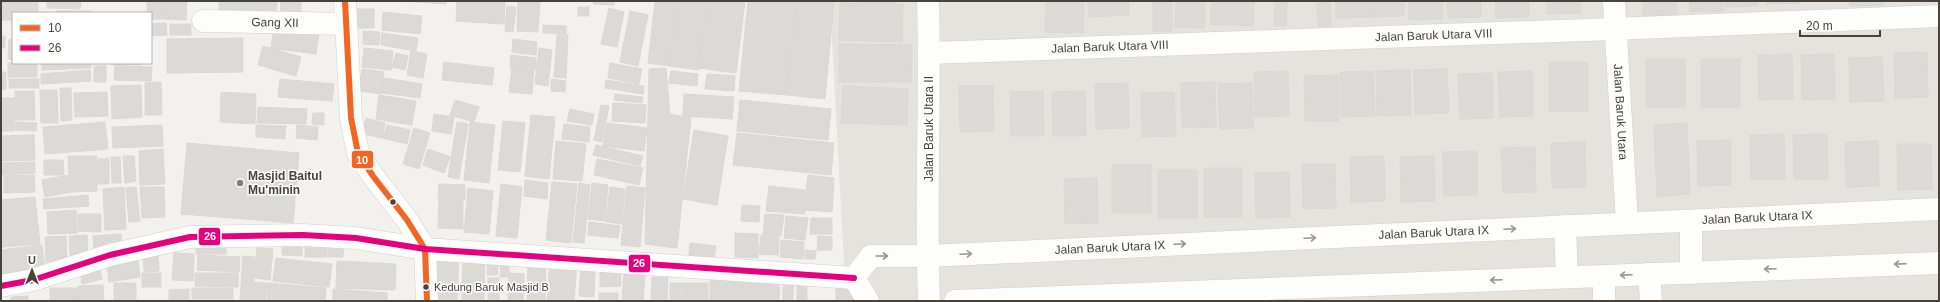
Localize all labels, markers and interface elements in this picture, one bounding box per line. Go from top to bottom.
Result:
legend [12,12,152,64]
scale bar [1800,12,1880,38]
street label: Gang XII [251,15,299,30]
text: 20 m [1806,19,1833,33]
text: 10 [48,21,62,35]
street label: Jalan Baruk Utara VIII [1375,26,1493,44]
street label: Jalan Baruk Utara VIII [1051,38,1169,56]
text: 26 [48,41,62,55]
street label: Jalan Baruk Utara [1611,63,1630,161]
street label: Jalan Baruk Utara II [922,76,936,182]
line badge: 10 [351,150,374,169]
text: 10 [356,154,368,166]
place label: Masjid Baitul Mu'minin [248,169,322,197]
marker: Masjid Baitul Mu'minin [235,178,245,188]
unlabelled marker [388,197,398,207]
street label: Jalan Baruk Utara IX [1702,208,1813,227]
street label: Jalan Baruk Utara IX [1378,223,1489,242]
one-way arrow [1503,225,1516,233]
line badge: 26 [198,227,221,246]
text: 26 [204,230,216,242]
one-way arrow [1303,235,1316,242]
street label: Jalan Baruk Utara IX [1054,238,1166,257]
one-way arrow [1173,241,1186,248]
north arrow [12,250,52,290]
one-way arrow [959,251,972,258]
one-way arrow [875,252,888,260]
text: U [28,254,36,266]
line badge: 26 [628,254,651,273]
text: 26 [633,257,645,269]
one-way arrow [1894,261,1907,268]
one-way arrow [1764,266,1777,273]
one-way arrow [1620,271,1633,278]
one-way arrow [1490,276,1503,284]
place label: Kedung Baruk Masjid B [434,281,549,293]
marker: Kedung Baruk Masjid B [421,282,431,292]

